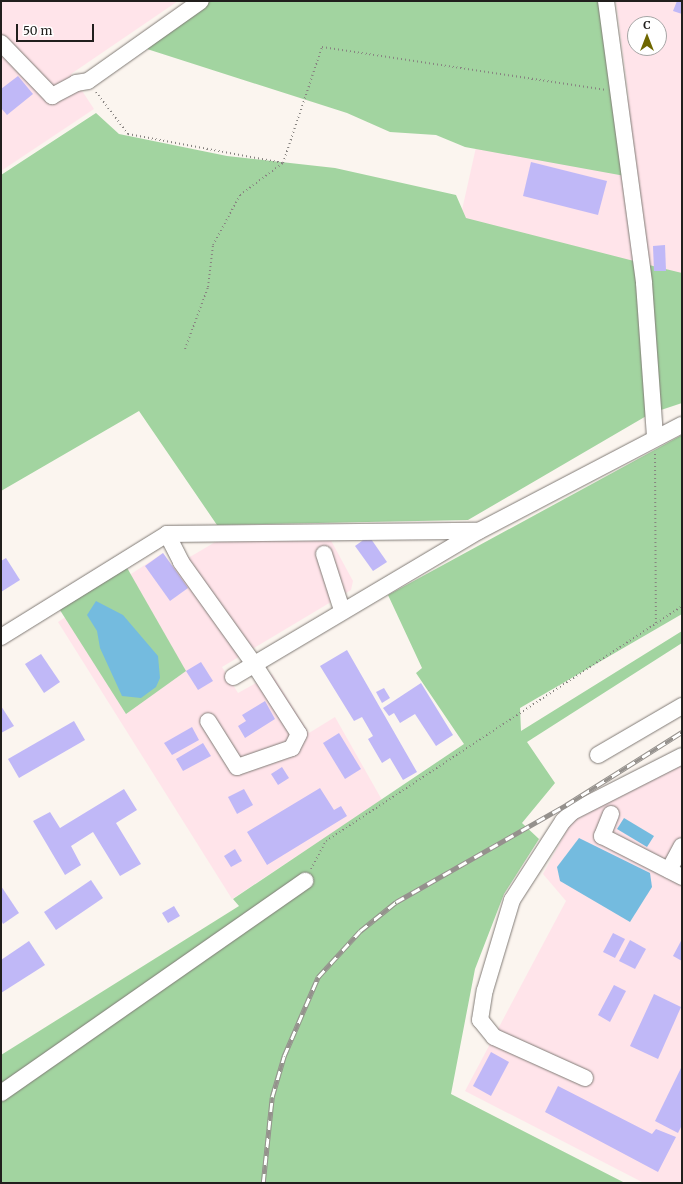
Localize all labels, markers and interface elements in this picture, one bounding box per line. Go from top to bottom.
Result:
scale bar [18,16,96,42]
north arrow [627,16,667,56]
text: С [643,18,651,32]
text: 50 m [23,23,52,38]

